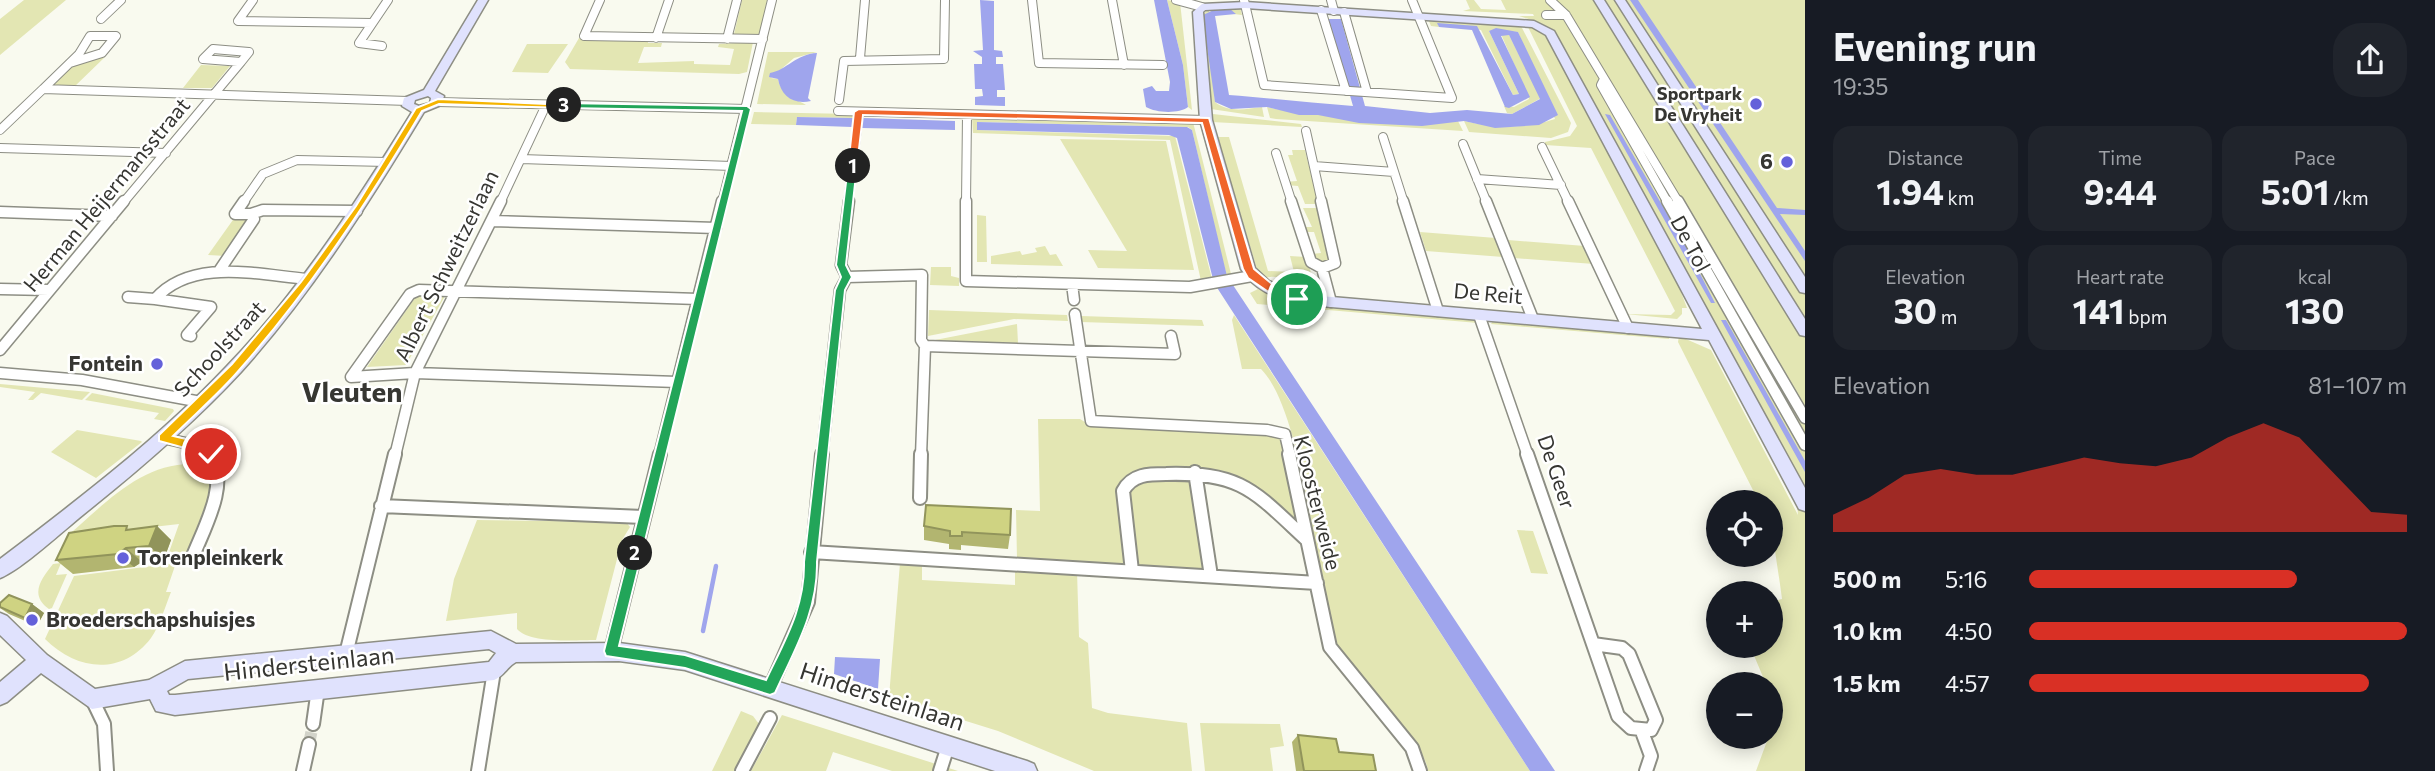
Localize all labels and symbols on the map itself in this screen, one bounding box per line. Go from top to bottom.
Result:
place label: Sportpark De Vryheit [1654,82,1743,125]
pin: 3 [546,88,582,122]
street label: Herman Heijermansstraat [17,92,194,296]
marker: Sportpark De Vryheit [1748,96,1764,112]
pin: 1 [836,148,870,184]
place label: 6 [1760,148,1773,173]
marker: 6 [1779,154,1795,170]
street label: Albert Schweitzerlaan [388,166,503,365]
street label: De Tol [1666,211,1717,276]
pin [1267,269,1327,329]
street label: De Reit [1453,277,1524,308]
street label: Schoolstraat [168,295,270,401]
place label: Fontein [69,350,143,375]
marker: Fontein [149,356,165,372]
district label: Vleuten [302,374,402,408]
pin [181,424,241,484]
street label: De Geer [1533,431,1582,512]
street label: Kloosterweide [1290,433,1347,573]
pin: 2 [618,536,652,570]
place label: Torenpleinkerk [137,544,284,569]
marker: Torenpleinkerk [115,550,131,566]
place label: Broederschapshuisjes [46,606,255,631]
marker: Broederschapshuisjes [24,612,40,628]
street label: Hindersteinlaan [222,639,396,686]
street label: Hindersteinlaan [796,655,969,736]

